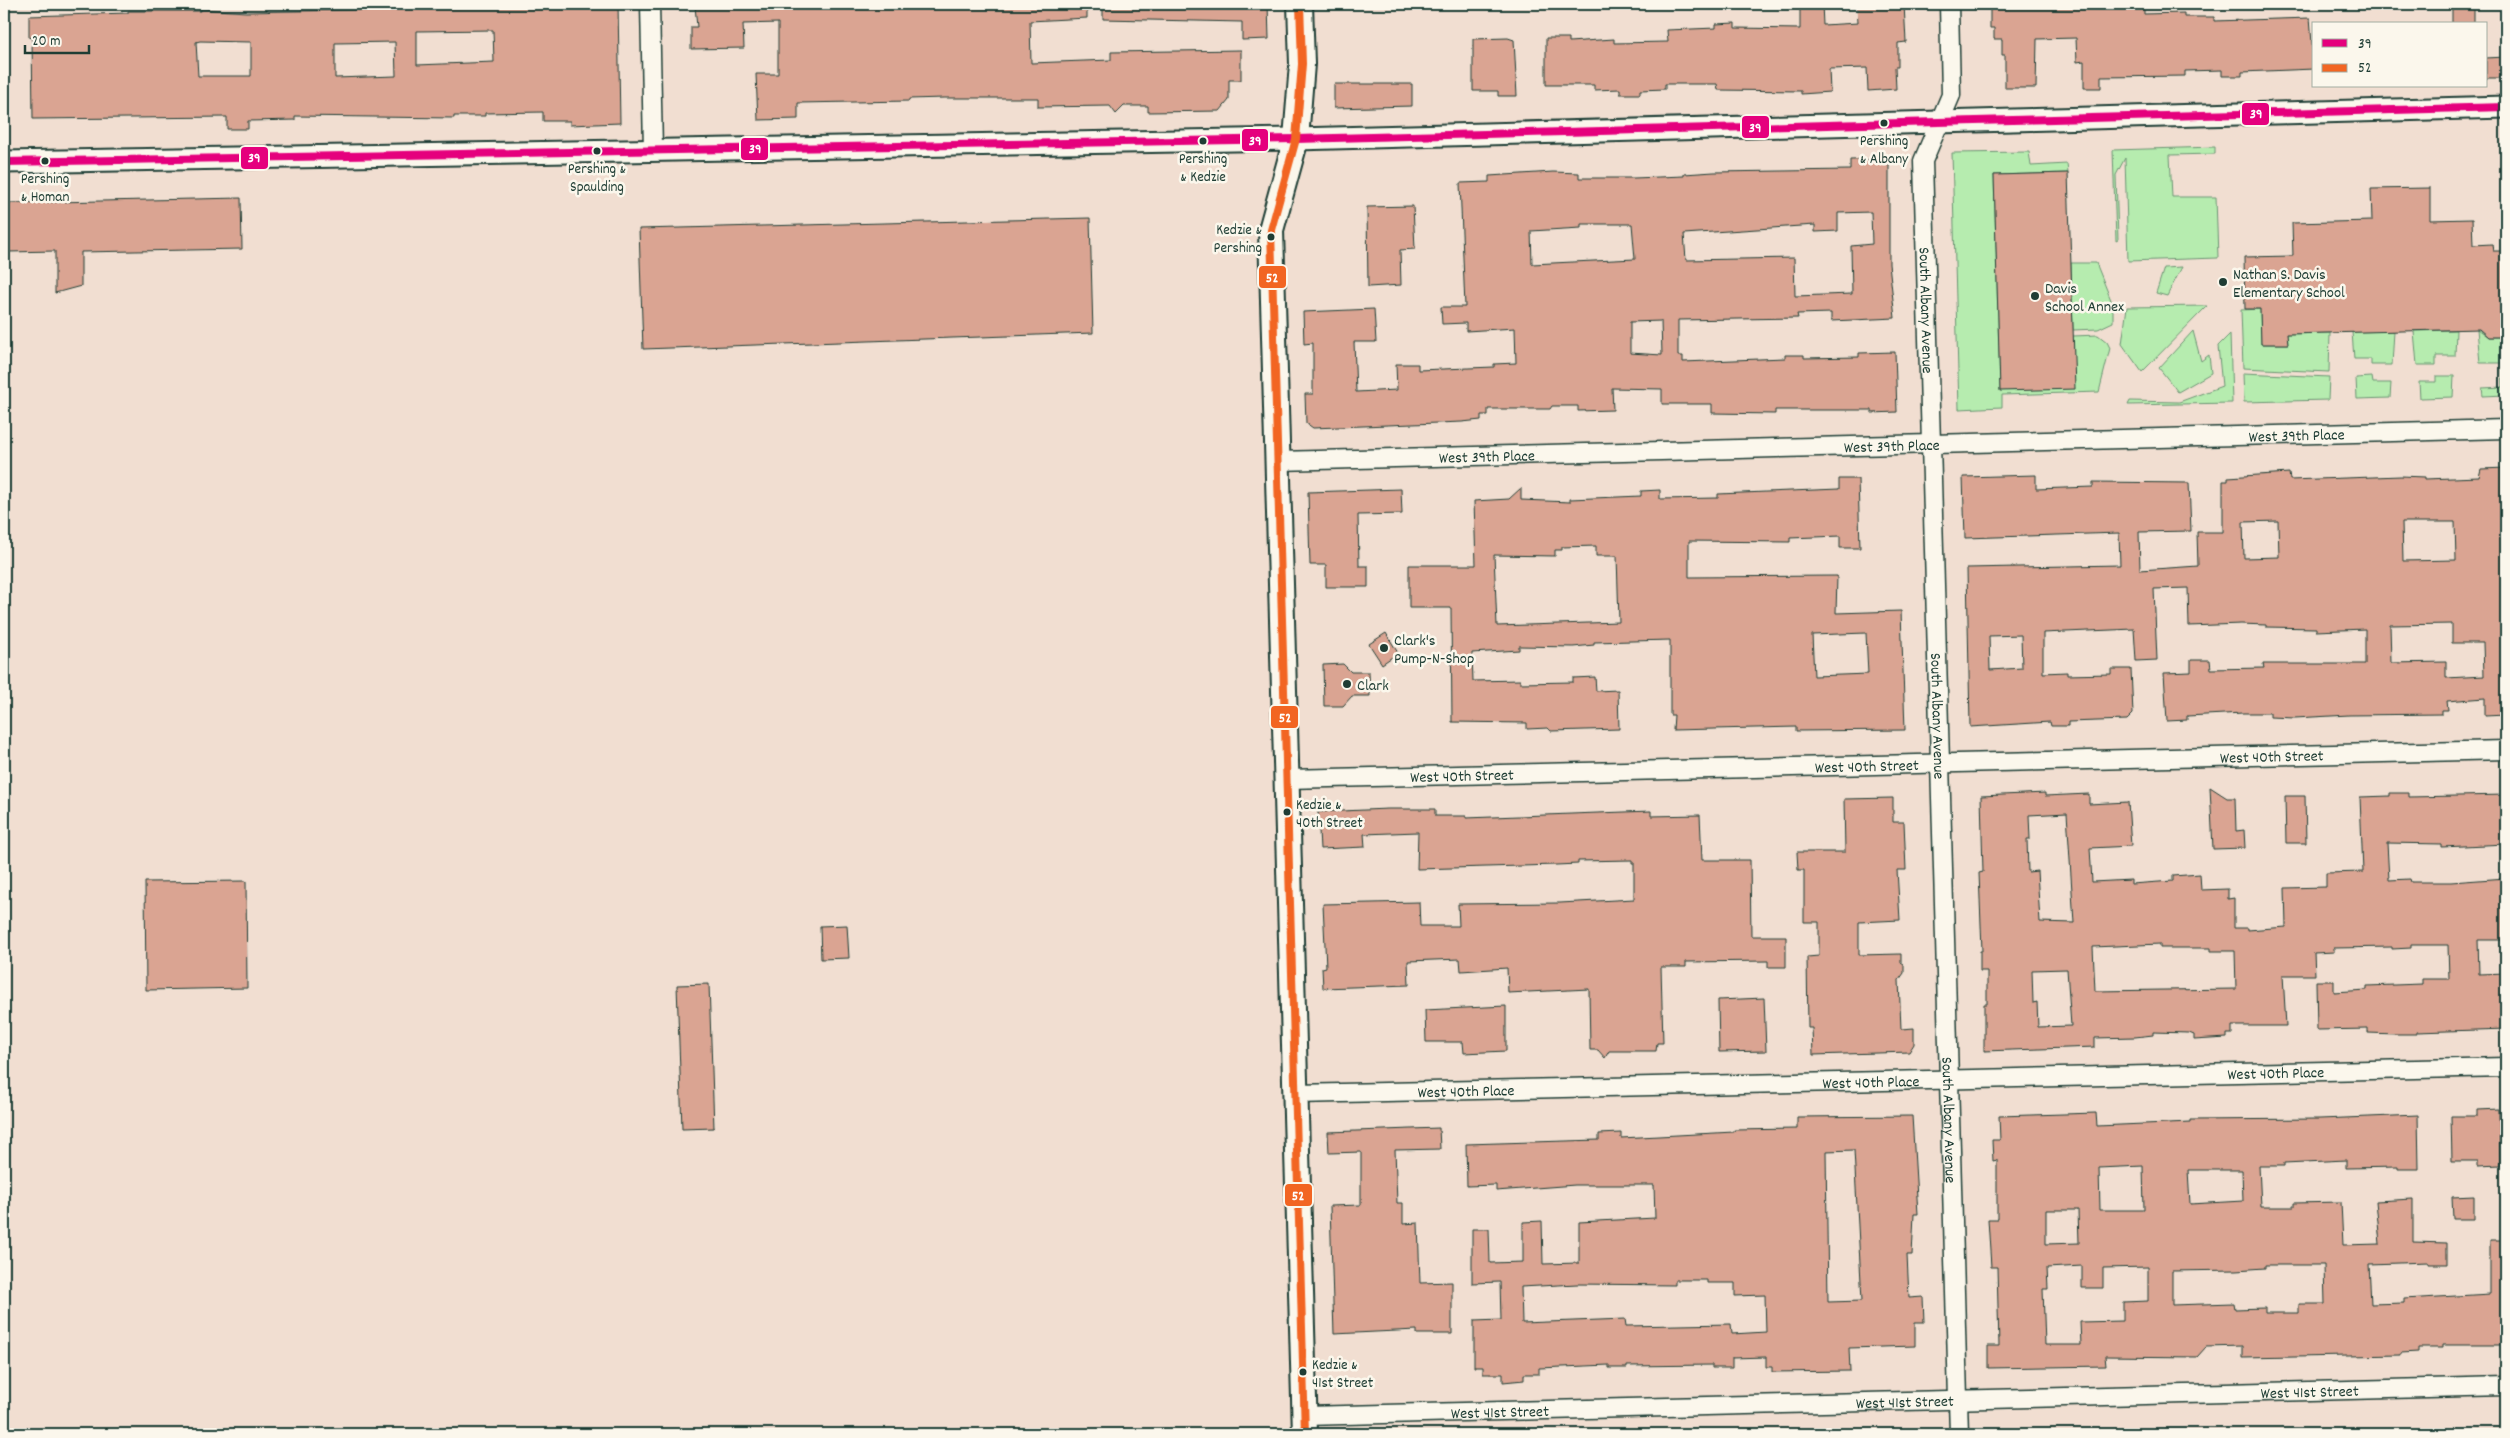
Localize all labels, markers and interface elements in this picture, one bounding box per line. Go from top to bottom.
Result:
scale bar [25,22,89,54]
legend [2312,22,2488,88]
text: 20 m [32,31,60,53]
text: 39 [2358,34,2372,56]
text: 52 [2358,58,2372,80]
line badge: 39 [2241,102,2270,126]
text: 39 [2250,105,2262,125]
line badge: 39 [1741,115,1770,139]
marker: Pershing & Albany [1879,118,1889,128]
text: 39 [1749,119,1761,139]
line badge: 39 [1241,128,1269,152]
place label: Pershing & Albany [1860,131,1909,171]
text: 39 [1249,132,1261,152]
marker: Pershing & Kedzie [1198,136,1208,146]
line badge: 39 [740,137,769,161]
text: 39 [749,140,761,160]
line badge: 39 [240,146,269,170]
marker: Pershing & Spaulding [592,146,602,156]
text: 39 [248,149,260,169]
place label: Pershing & Kedzie [1179,149,1227,189]
marker: Pershing & Homan [40,156,50,166]
place label: Pershing & Spaulding [568,159,626,199]
place label: Pershing & Homan [21,169,69,209]
place label: Kedzie & Pershing [1214,220,1262,260]
marker: Kedzie & Pershing [1266,232,1276,242]
street label: South Albany Avenue [1911,247,1938,374]
place label: Nathan S. Davis Elementary School [2233,264,2345,305]
line badge: 52 [1258,265,1287,289]
text: 52 [1266,269,1278,289]
marker: Nathan S. Davis Elementary School [2217,276,2229,288]
place label: Davis School Annex [2045,278,2124,319]
marker: Davis School Annex [2029,290,2041,302]
street label: West 39th Place [2248,424,2345,450]
street label: West 39th Place [1844,435,1940,460]
street label: West 39th Place [1439,445,1535,471]
place label: Clark's Pump-N-Shop [1394,630,1474,671]
marker: Clark's Pump-N-Shop [1378,642,1390,654]
street label: South Albany Avenue [1923,653,1949,780]
place label: Clark [1357,675,1389,698]
marker: Clark [1341,678,1353,690]
line badge: 52 [1270,705,1299,729]
text: 52 [1279,709,1291,729]
street label: West 40th Street [2220,745,2324,771]
street label: West 40th Street [1815,755,1919,780]
street label: West 40th Street [1410,765,1514,790]
place label: Kedzie & 40th Street [1296,795,1363,835]
marker: Kedzie & 40th Street [1282,807,1292,817]
street label: South Albany Avenue [1934,1056,1961,1183]
street label: West 40th Place [2227,1062,2325,1087]
street label: West 40th Place [1822,1071,1920,1096]
street label: West 40th Place [1417,1080,1515,1105]
line badge: 52 [1284,1183,1313,1207]
text: 52 [1292,1187,1304,1207]
place label: Kedzie & 41st Street [1312,1355,1374,1395]
marker: Kedzie & 41st Street [1298,1367,1308,1377]
street label: West 41st Street [2261,1381,2359,1406]
street label: West 41st Street [1856,1391,1954,1416]
street label: West 41st Street [1451,1401,1549,1426]

